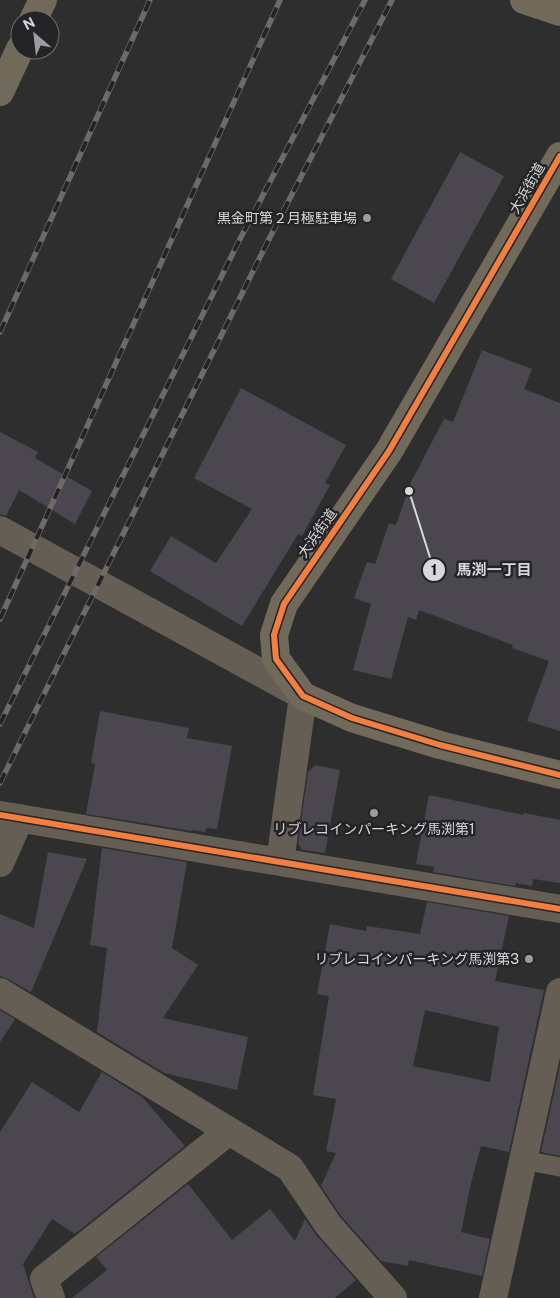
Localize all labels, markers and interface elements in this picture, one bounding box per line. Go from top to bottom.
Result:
north arrow [10,10,60,60]
text: N [20,14,37,33]
street label: 大浜街道 [506,160,548,216]
place label: 黒金町第２月極駐車場 [217,210,357,226]
marker: 黒金町第２月極駐車場 [361,212,373,224]
street label: 大浜街道 [294,505,340,561]
callout: 馬渕一丁目 [422,555,542,585]
text: 1 [431,561,437,578]
text: 馬渕一丁目 [456,561,532,578]
marker: リブレコインパーキング馬渕第1 [368,807,380,819]
place label: リブレコインパーキング馬渕第1 [273,821,475,837]
place label: リブレコインパーキング馬渕第3 [315,951,519,967]
marker: リブレコインパーキング馬渕第3 [523,953,535,965]

